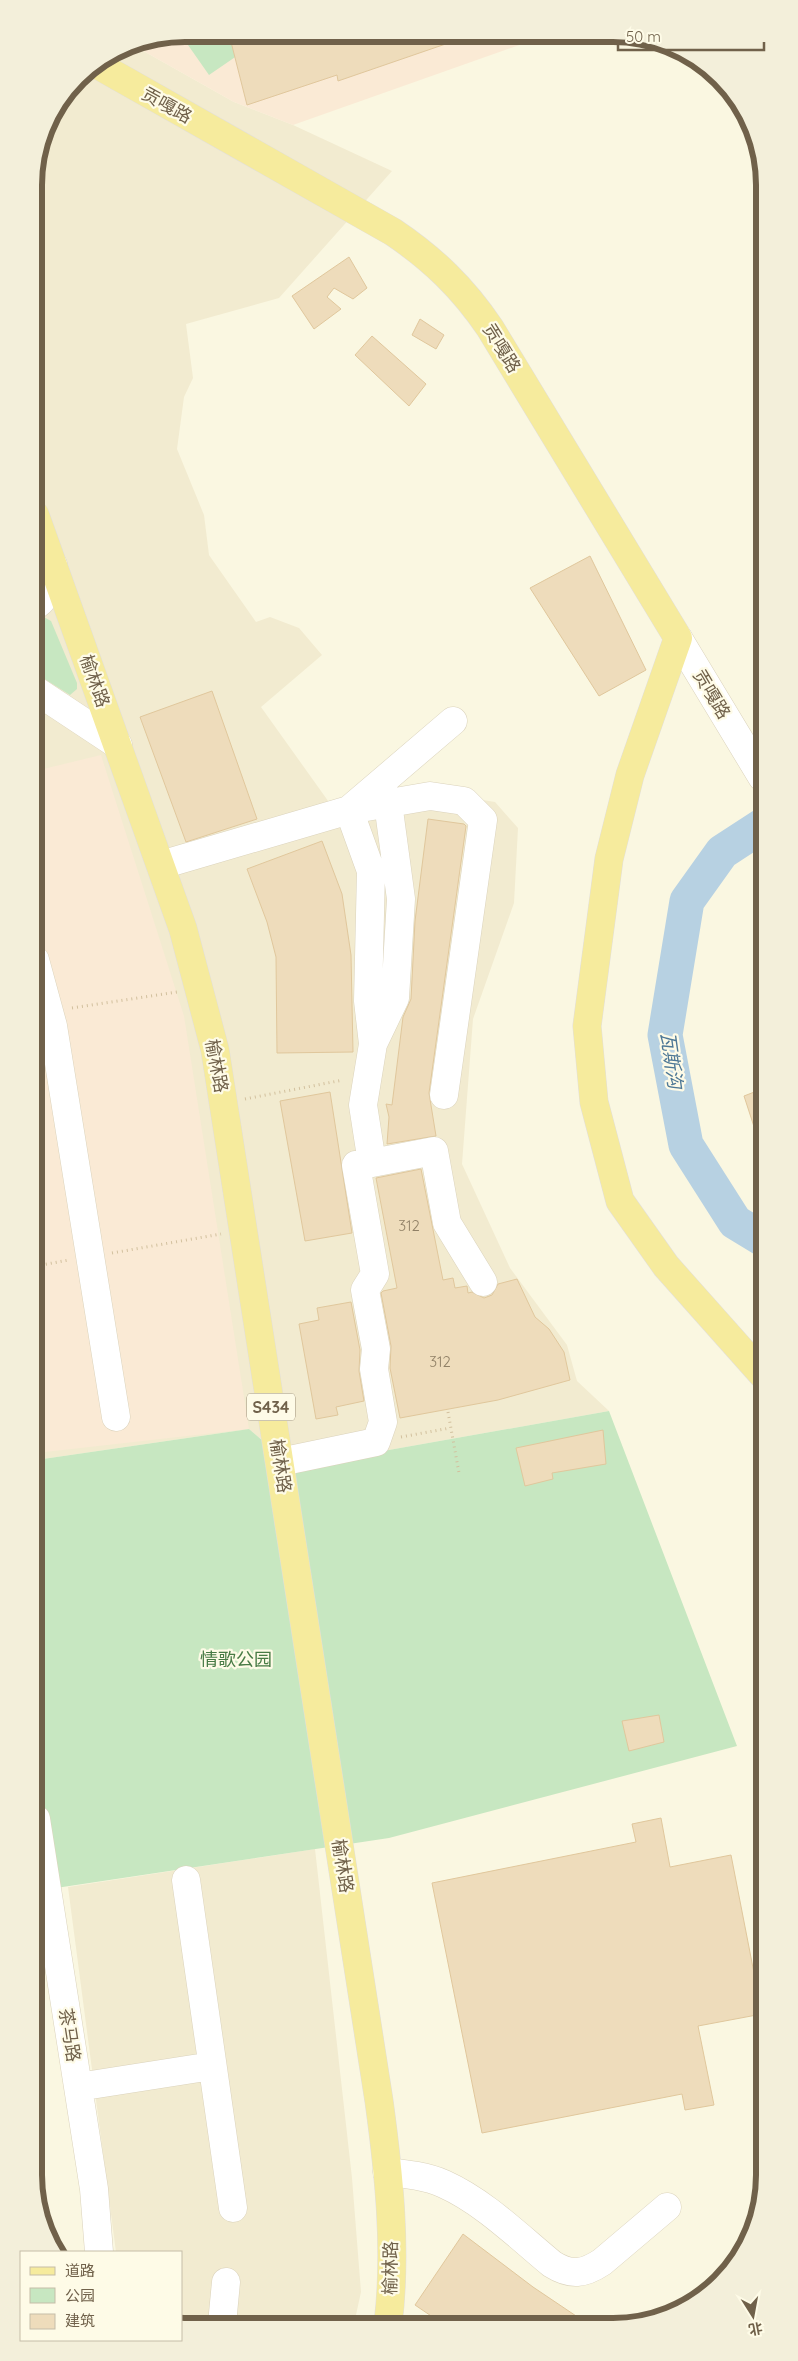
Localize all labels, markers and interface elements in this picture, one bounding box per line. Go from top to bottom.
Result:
scale bar [618,20,764,52]
text: 50 m [626,27,661,46]
street label: 贡嘎路 [138,82,196,128]
street label: 贡嘎路 [478,319,526,377]
street label: 榆林路 [75,652,115,710]
street label: 贡嘎路 [688,665,736,723]
water label: 瓦斯沟 [656,1030,688,1092]
street label: 榆林路 [201,1037,233,1095]
house number: 312 [398,1216,420,1235]
house number: 312 [429,1352,451,1371]
road number: S434 [247,1394,295,1420]
street label: 榆林路 [265,1438,297,1494]
park label: 情歌公园 [200,1648,272,1671]
street label: 榆林路 [327,1838,359,1894]
street label: 茶马路 [54,2007,86,2063]
street label: 榆林路 [378,2241,402,2295]
legend [20,2251,182,2341]
text: 道路 [65,2261,95,2280]
text: 公园 [65,2286,95,2305]
north arrow [728,2291,778,2341]
text: 建筑 [65,2311,95,2330]
text: 北 [747,2319,764,2339]

